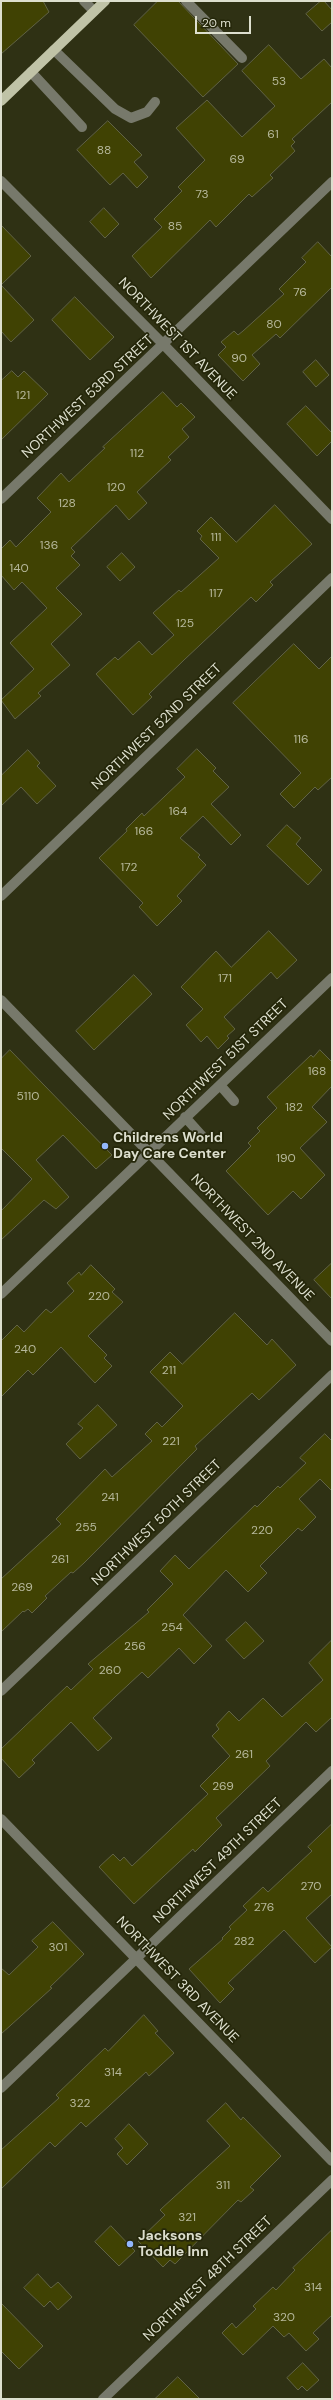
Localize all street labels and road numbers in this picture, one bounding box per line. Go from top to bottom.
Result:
street label: NORTHWEST 1ST AVENUE [114,275,240,403]
street label: NORTHWEST 53RD STREET [19,332,157,462]
street label: NORTHWEST 52ND STREET [88,660,226,794]
street label: NORTHWEST 51ST STREET [160,996,292,1124]
street label: NORTHWEST 2ND AVENUE [187,1171,317,1305]
street label: NORTHWEST 50TH STREET [89,1457,225,1589]
street label: NORTHWEST 49TH STREET [150,1795,286,1927]
street label: NORTHWEST 3RD AVENUE [112,1913,242,2047]
street label: NORTHWEST 48TH STREET [140,2213,276,2345]

